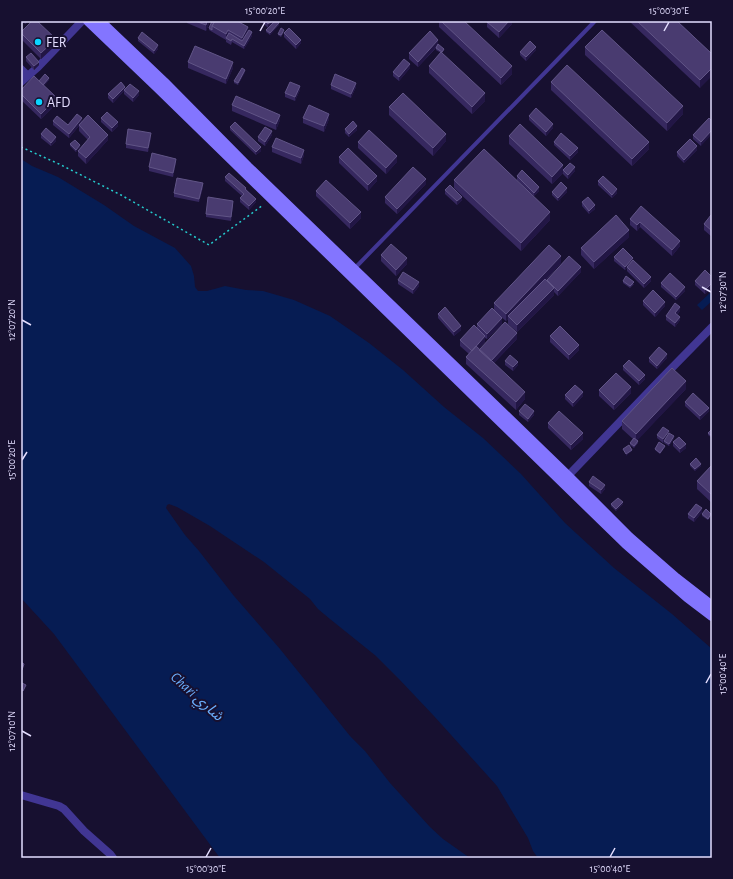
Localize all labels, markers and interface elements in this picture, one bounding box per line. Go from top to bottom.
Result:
text: 15°00'20"E [245,6,285,16]
text: 15°00'30"E [649,6,689,16]
place label: FER [46,36,67,50]
marker: FER [33,37,43,47]
place label: AFD [47,96,70,110]
marker: AFD [34,97,44,107]
text: 12°07'30"N [718,271,728,313]
text: 12°07'20"N [7,299,17,341]
text: 15°00'20"E [7,440,17,480]
text: 15°00'40"E [718,654,728,694]
water label: Chari شاري [165,669,226,726]
text: 12°07'10"N [7,711,17,751]
text: 15°00'30"E [186,864,226,874]
text: 15°00'40"E [590,864,630,874]

